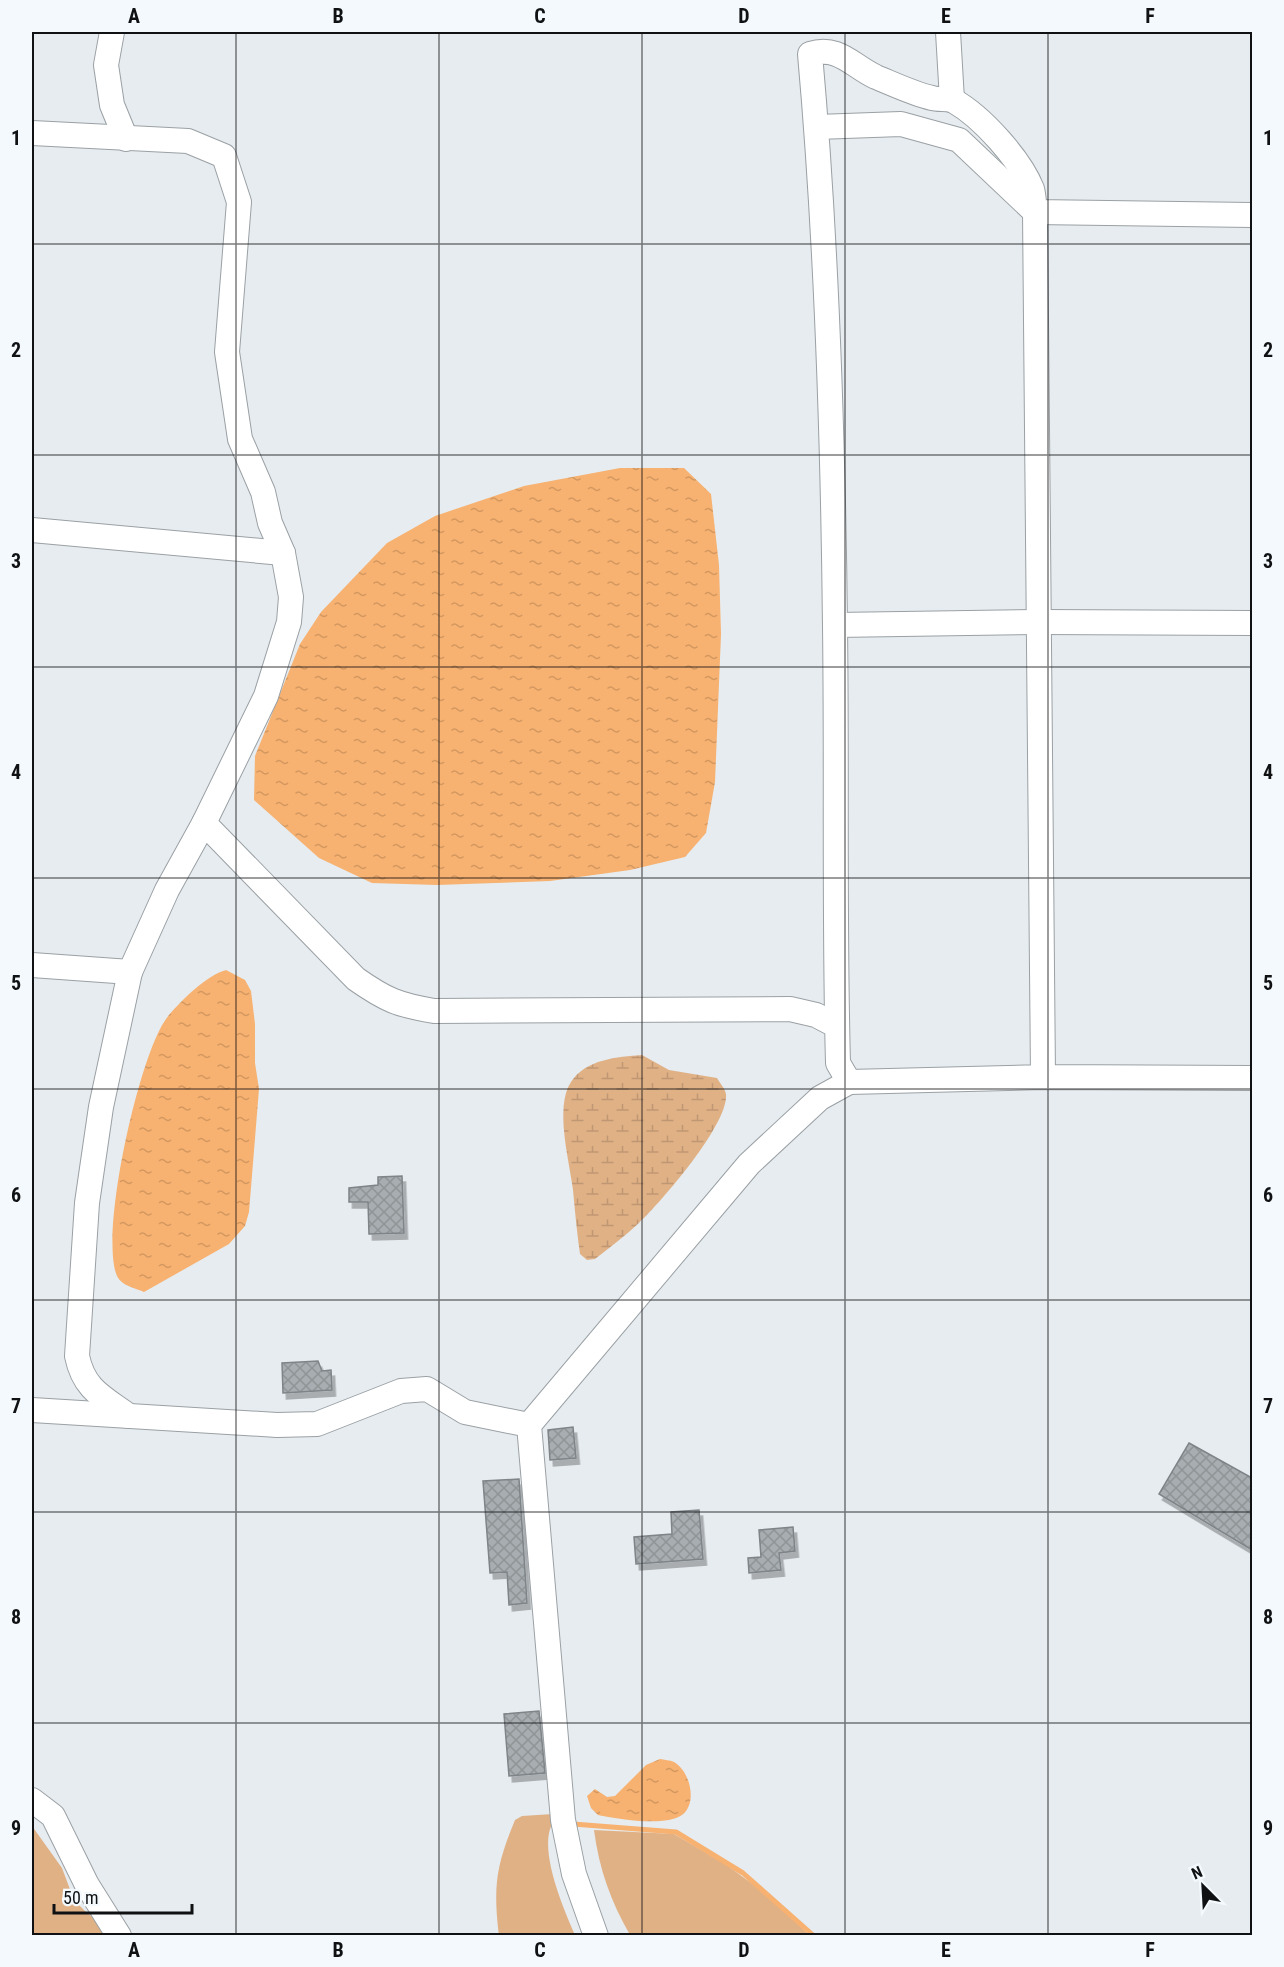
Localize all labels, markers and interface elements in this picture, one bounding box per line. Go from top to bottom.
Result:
text: A [128,4,140,28]
text: B [332,4,344,28]
text: C [534,4,546,28]
text: D [738,4,750,28]
text: E [941,4,951,28]
text: F [1145,4,1155,28]
text: 1 [11,126,21,150]
text: 1 [1263,126,1273,150]
text: 2 [11,338,21,362]
text: 2 [1263,338,1273,362]
text: 3 [11,549,21,573]
text: 3 [1263,549,1273,573]
text: 4 [11,760,21,784]
text: 4 [1263,760,1273,784]
text: 5 [11,971,21,995]
text: 5 [1263,971,1273,995]
text: 6 [11,1183,21,1207]
text: 6 [1263,1183,1273,1207]
text: 7 [11,1394,21,1418]
text: 7 [1263,1394,1273,1418]
text: 8 [11,1605,21,1629]
text: 8 [1263,1605,1273,1629]
text: 9 [11,1816,21,1840]
text: 9 [1263,1816,1273,1840]
north arrow [1173,1856,1233,1916]
text: N [1189,1862,1205,1883]
scale bar [54,1877,192,1915]
text: 50 m [63,1887,98,1908]
text: A [128,1938,140,1962]
text: B [332,1938,344,1962]
text: C [534,1938,546,1962]
text: D [738,1938,750,1962]
text: E [941,1938,951,1962]
text: F [1145,1938,1155,1962]

